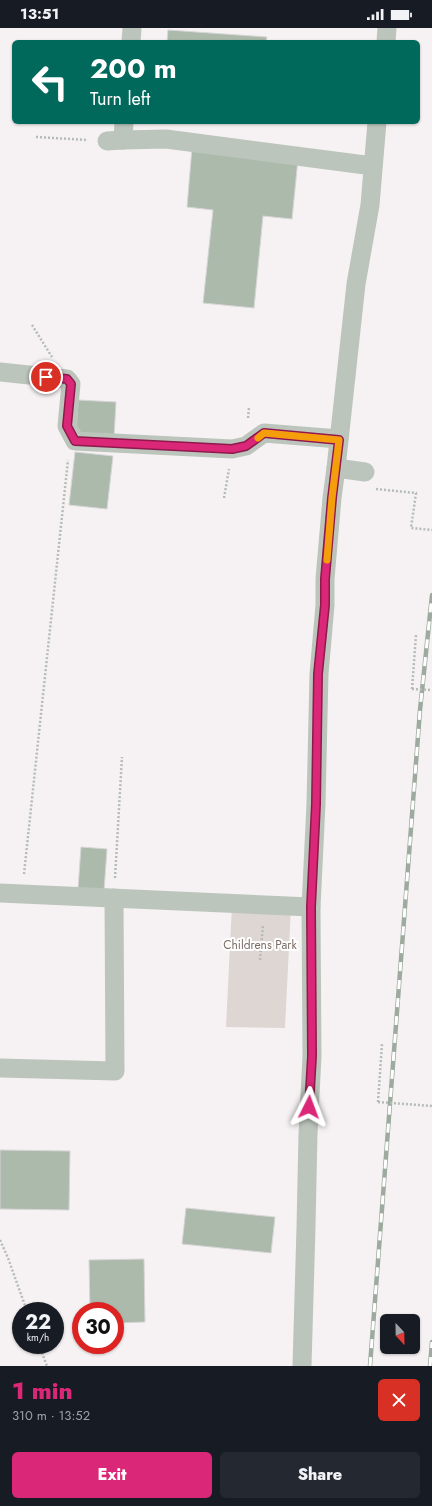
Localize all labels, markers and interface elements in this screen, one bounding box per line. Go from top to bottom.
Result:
text: 13:51 [20,3,59,25]
text: 200 m [90,48,177,89]
icon: left [24,56,76,108]
text: Turn left [90,86,150,112]
pin [29,360,63,394]
icon: arrive [35,366,57,388]
park label: Childrens Park [223,936,297,954]
position arrow [288,1086,330,1128]
speed limit sign: 30 [72,1302,124,1354]
text: 22 [25,1308,51,1337]
north arrow [380,1314,420,1354]
map controls [380,1314,420,1354]
text: km/h [27,1330,49,1345]
text: 1 min [12,1373,73,1408]
button: close [378,1379,420,1421]
text: 310 m · 13:52 [12,1406,90,1425]
button: Exit [12,1452,212,1498]
button: Share [220,1452,420,1498]

